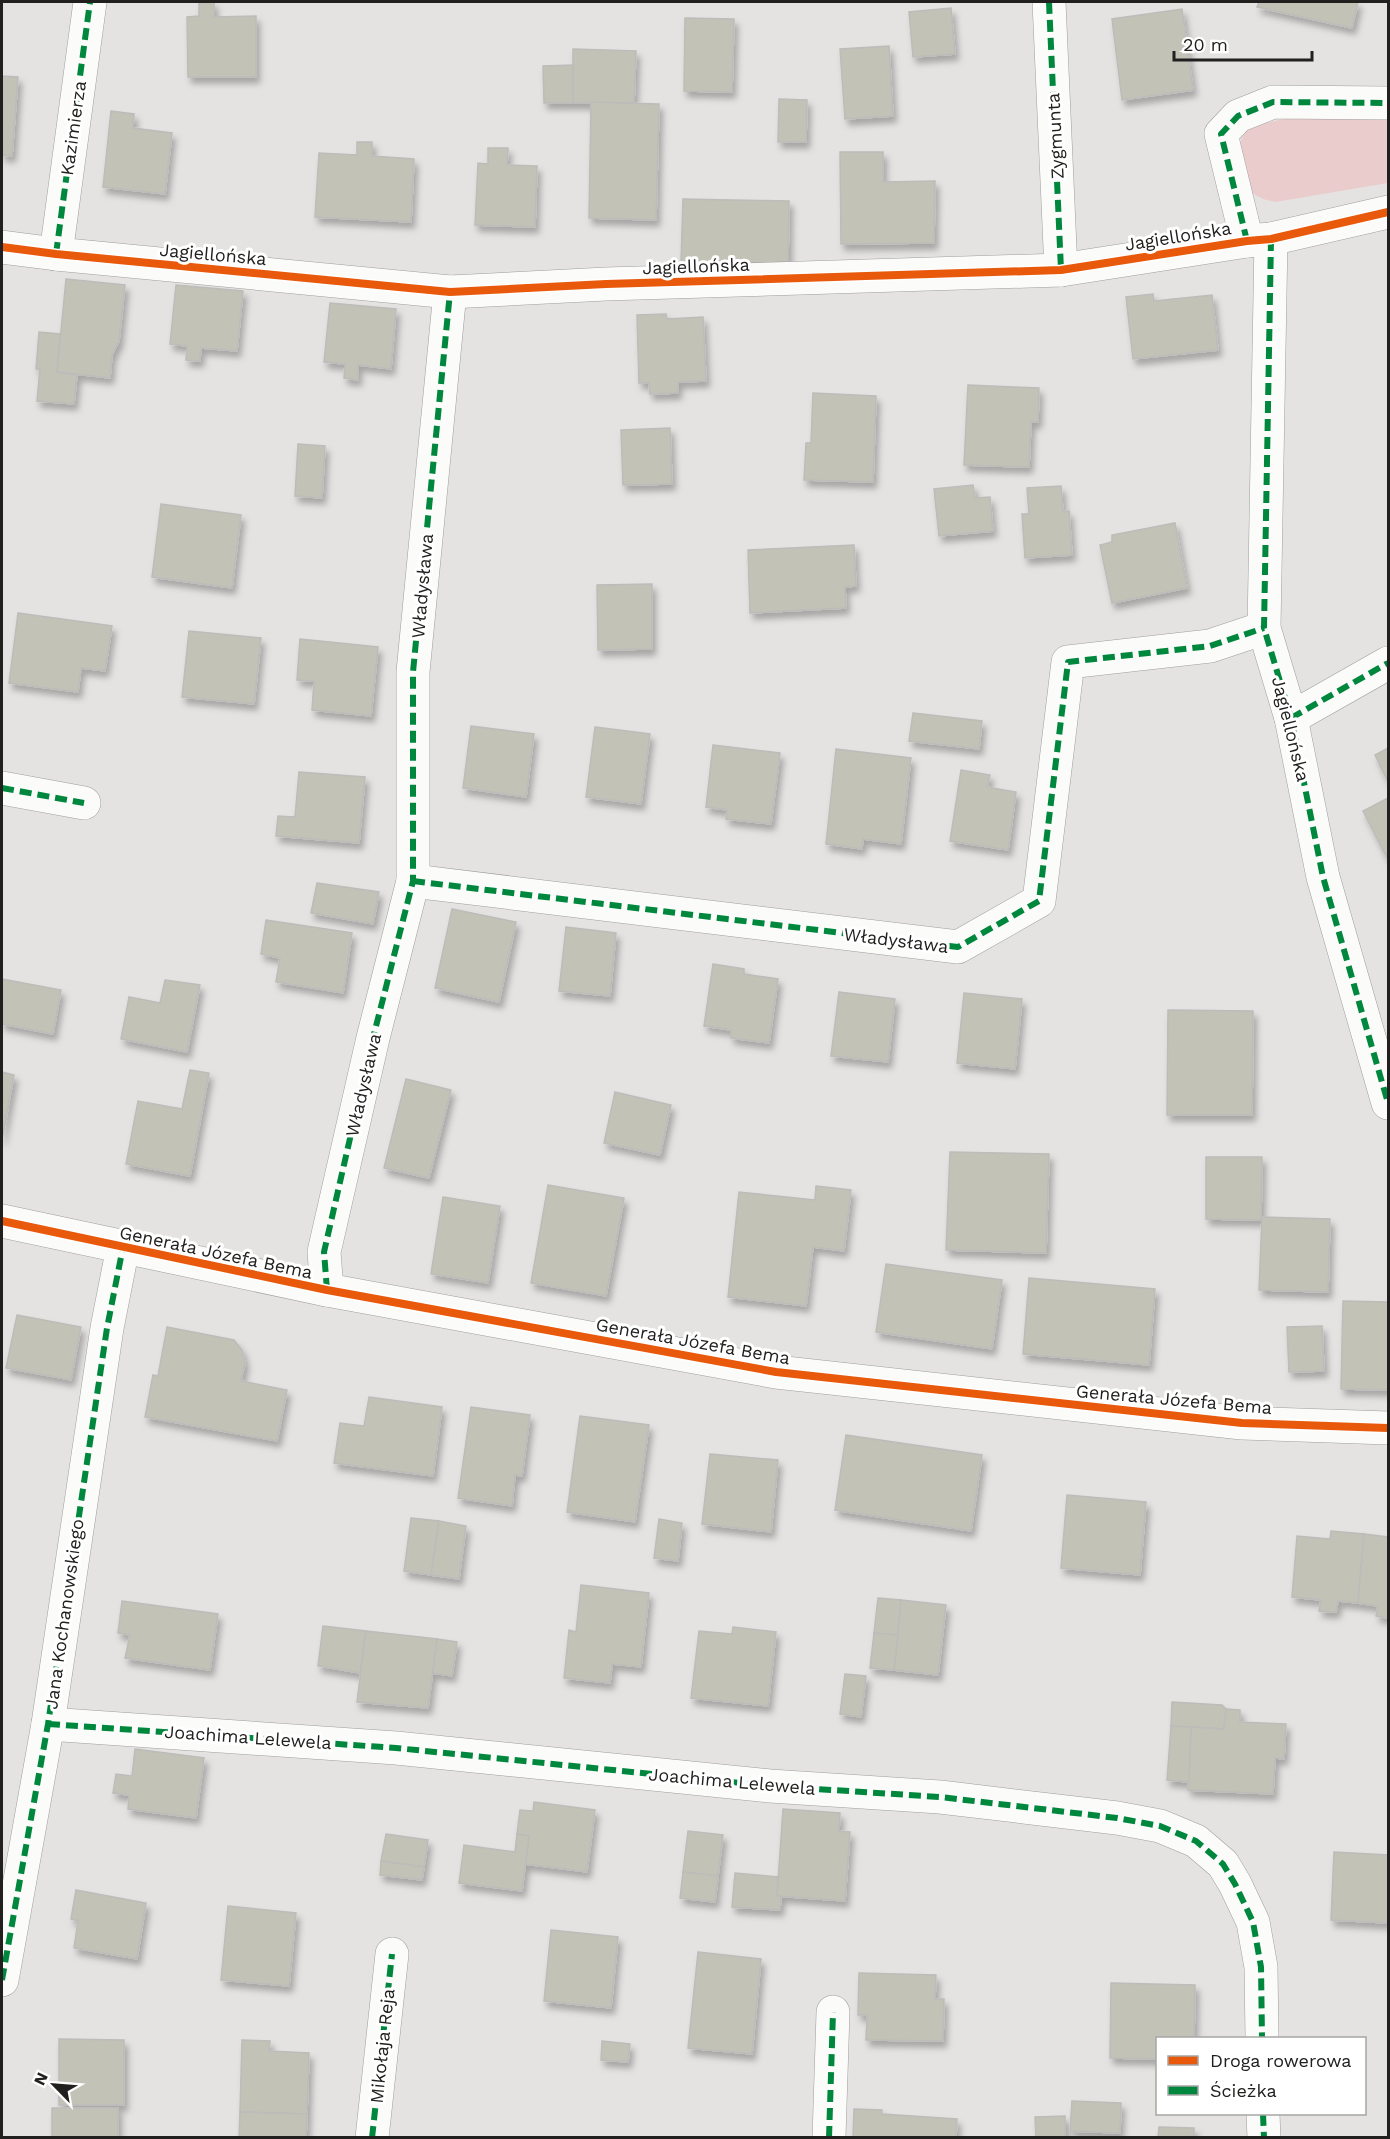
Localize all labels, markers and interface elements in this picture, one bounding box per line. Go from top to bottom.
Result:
scale bar [1174,24,1312,62]
text: 20 m [1183,34,1228,55]
street label: Kazimierza [56,79,90,177]
street label: Zygmunta [1042,92,1068,180]
street label: Jagiellońska [1123,217,1233,255]
street label: Jagiellońska [159,239,267,269]
street label: Jagiellońska [642,254,750,278]
street label: Władysława [407,533,437,639]
street label: Jagiellońska [1268,674,1314,784]
street label: Władysława [842,923,950,957]
street label: Władysława [341,1031,385,1139]
street label: Generała Józefa Bema [118,1221,314,1283]
street label: Generała Józefa Bema [594,1314,792,1368]
street label: Generała Józefa Bema [1075,1380,1273,1418]
street label: Jana Kochanowskiego [40,1517,88,1711]
street label: Joachima Lelewela [164,1721,332,1753]
street label: Joachima Lelewela [648,1763,816,1799]
street label: Mikołaja Reja [366,1987,398,2105]
legend [1156,2037,1366,2115]
text: Droga rowerowa [1210,2050,1352,2071]
north arrow [24,2055,84,2115]
text: N [30,2069,52,2088]
text: Ścieżka [1210,2080,1277,2101]

